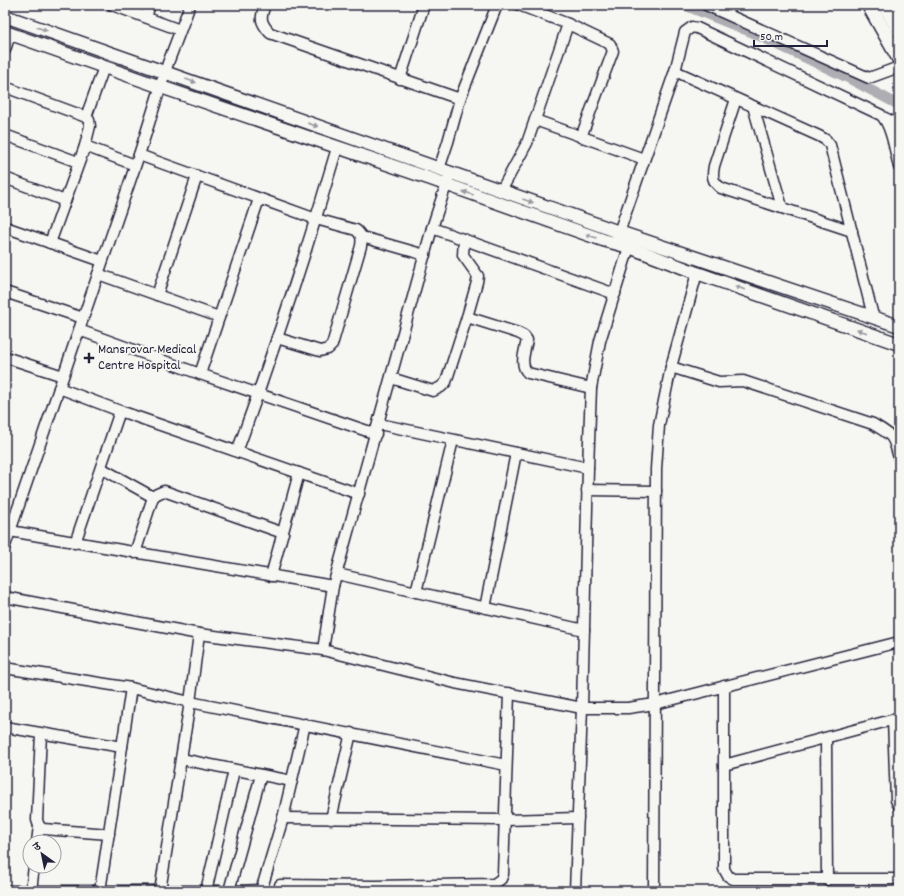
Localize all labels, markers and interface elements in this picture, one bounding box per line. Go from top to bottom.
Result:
scale bar [754,22,827,48]
one-way arrow [36,26,48,32]
text: 50 m [760,29,783,46]
one-way arrow [185,79,197,85]
one-way arrow [308,122,320,128]
one-way arrow [461,190,473,196]
one-way arrow [523,198,535,204]
one-way arrow [584,232,596,238]
one-way arrow [733,285,745,291]
one-way arrow [856,328,868,334]
place label: Mansrovar Medical Centre Hospital [98,340,197,376]
marker: Mansrovar Medical Centre Hospital [83,352,95,364]
north arrow [22,834,62,874]
text: उ [30,838,45,856]

